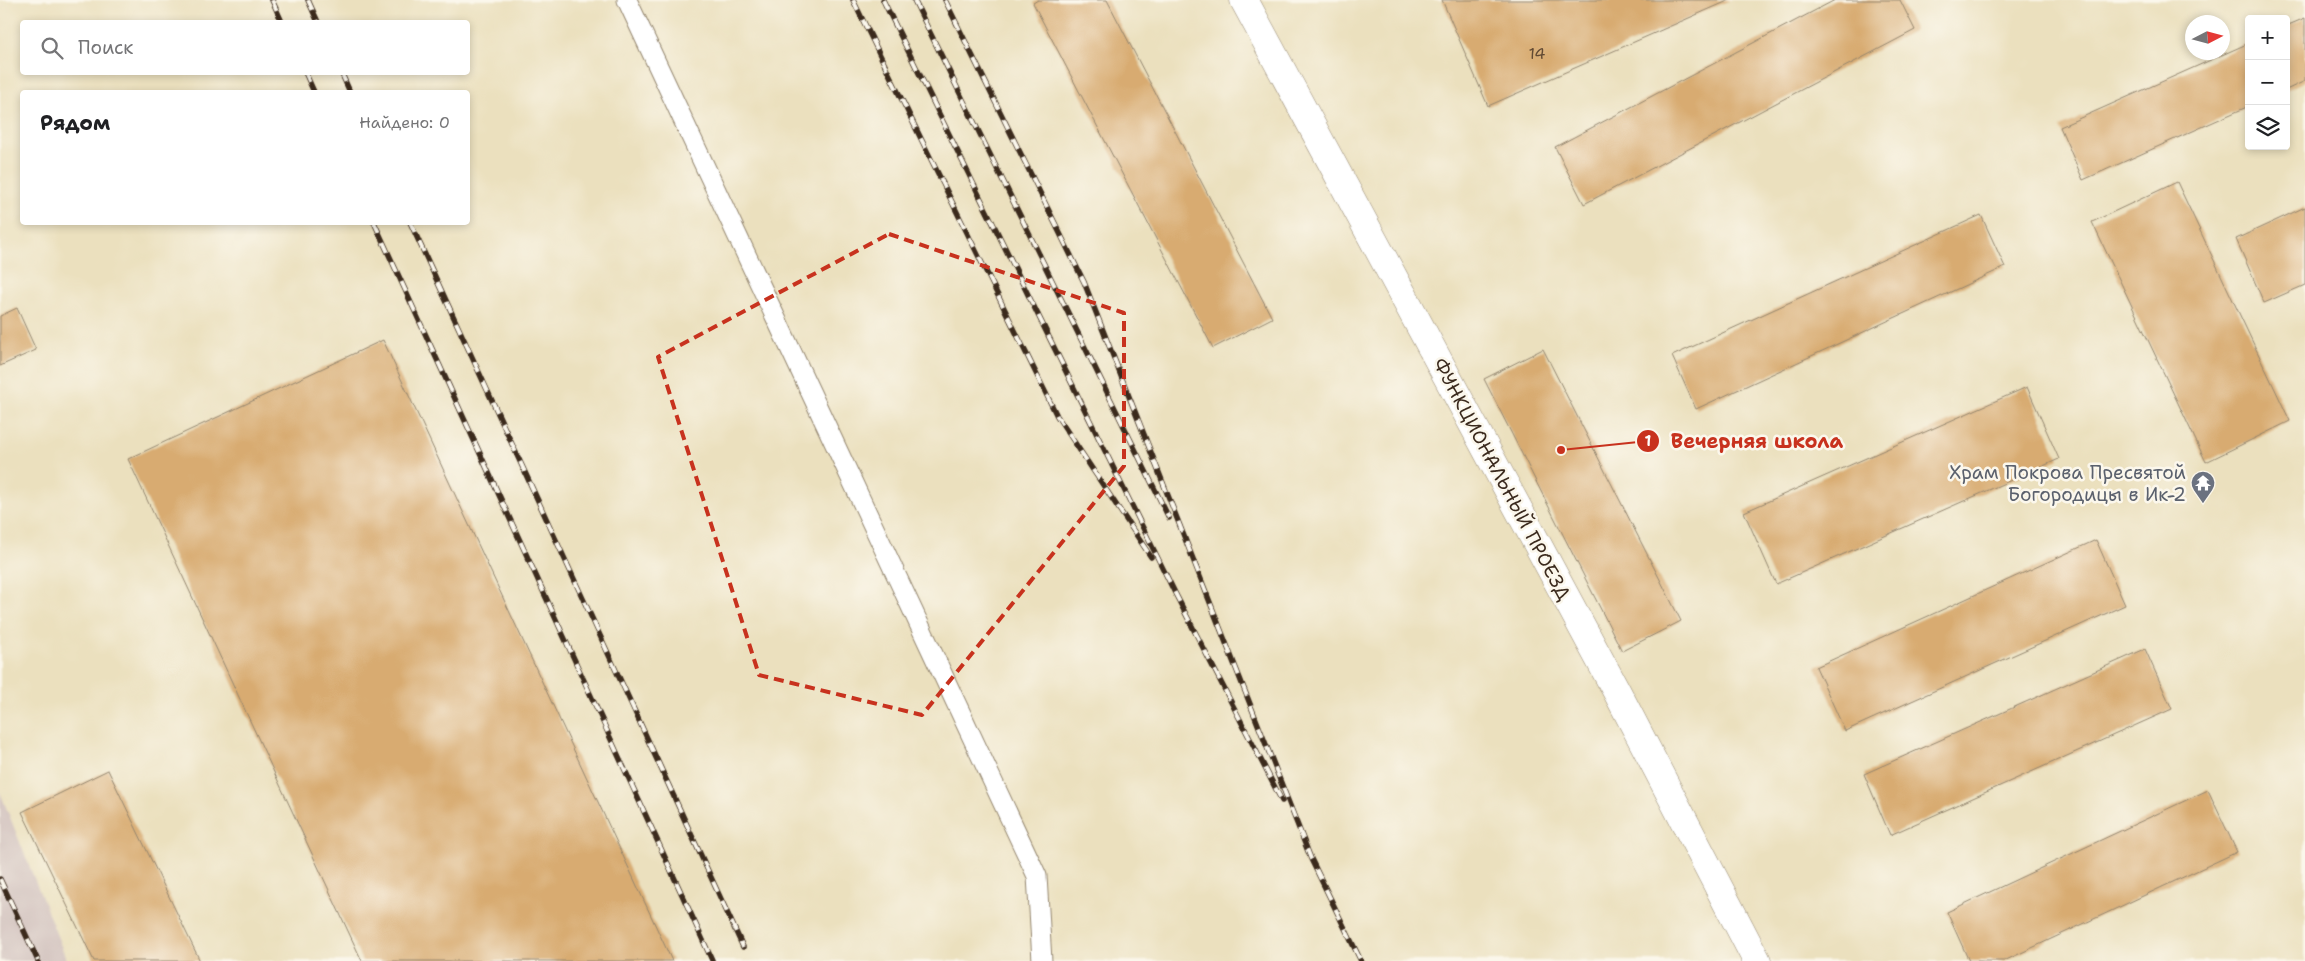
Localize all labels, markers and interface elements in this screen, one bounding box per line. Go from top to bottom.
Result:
north arrow [2185,15,2230,60]
map controls [2245,15,2290,150]
button: + [2245,15,2290,60]
search box [20,20,470,75]
icon: search [38,34,66,62]
text: Поиск [78,35,133,60]
house number: 14 [1528,43,1546,64]
button: − [2245,60,2290,105]
button: layers [2245,105,2290,150]
text: Рядом [40,109,110,137]
text: Найдено: 0 [359,112,450,133]
street label: ФУНКЦИОНАЛЬНЫЙ ПРОЕЗД [1427,354,1577,605]
callout: Вечерняя школа [1635,424,1853,459]
text: Вечерняя школа [1671,428,1843,454]
text: 1 [1645,431,1652,451]
place label: Храм Покрова Пресвятой Богородицы в Ик-2 [1949,460,2186,507]
temple icon: Храм Покрова Пресвятой Богородицы в Ик-2 [2190,470,2216,504]

